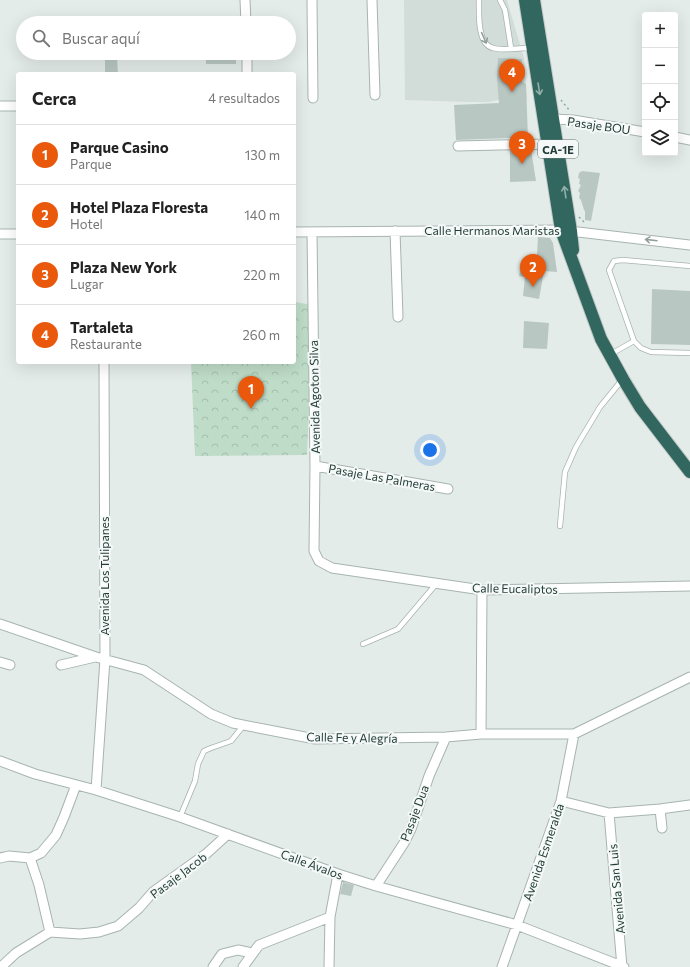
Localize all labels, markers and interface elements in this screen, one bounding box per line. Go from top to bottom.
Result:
map controls [642,12,678,156]
button: + [642,12,678,48]
search box [16,16,296,60]
icon: search [30,27,52,49]
text: Buscar aquí [62,29,140,47]
one-way arrow [480,32,488,44]
button: − [642,48,678,84]
pin: 4 [499,59,525,92]
one-way arrow [536,82,544,95]
button: locate [642,84,678,120]
text: Cerca [32,88,77,109]
text: 4 resultados [208,90,280,106]
street label: Pasaje BOU [567,114,631,136]
button: layers [642,120,678,156]
pin: 3 [509,131,535,164]
text: Parque Casino [70,138,169,156]
road number: CA-1E [538,140,578,158]
text: 1 [42,147,48,163]
text: 130 m [245,147,280,163]
text: Parque [70,156,112,172]
one-way arrow [561,186,569,199]
text: Hotel Plaza Floresta [70,198,208,216]
text: 2 [41,207,49,223]
text: 140 m [244,207,280,223]
text: Hotel [70,216,103,232]
street label: Calle Hermanos Maristas [424,223,560,237]
one-way arrow [645,236,658,244]
pin: 2 [520,254,546,287]
text: Plaza New York [70,258,177,276]
text: 3 [41,267,49,283]
text: 220 m [243,267,280,283]
text: Lugar [70,276,104,292]
text: Tartaleta [70,318,133,336]
text: 4 [41,327,49,343]
text: 260 m [243,327,280,343]
text: Restaurante [70,336,142,352]
street label: Avenida Agoton Silva [306,340,322,454]
pin: 1 [238,376,264,409]
your location [420,440,440,460]
street label: Pasaje Las Palmeras [328,461,436,493]
street label: Avenida Los Tulipanes [97,517,111,635]
street label: Calle Eucaliptos [472,580,558,596]
street label: Calle Fe y Alegría [306,729,398,745]
street label: Pasaje Dua [397,783,431,843]
street label: Avenida Esmeralda [520,801,566,903]
street label: Avenida San Luis [605,843,627,935]
street label: Calle Ávalos [279,846,345,882]
street label: Pasaje Jacob [147,849,210,902]

